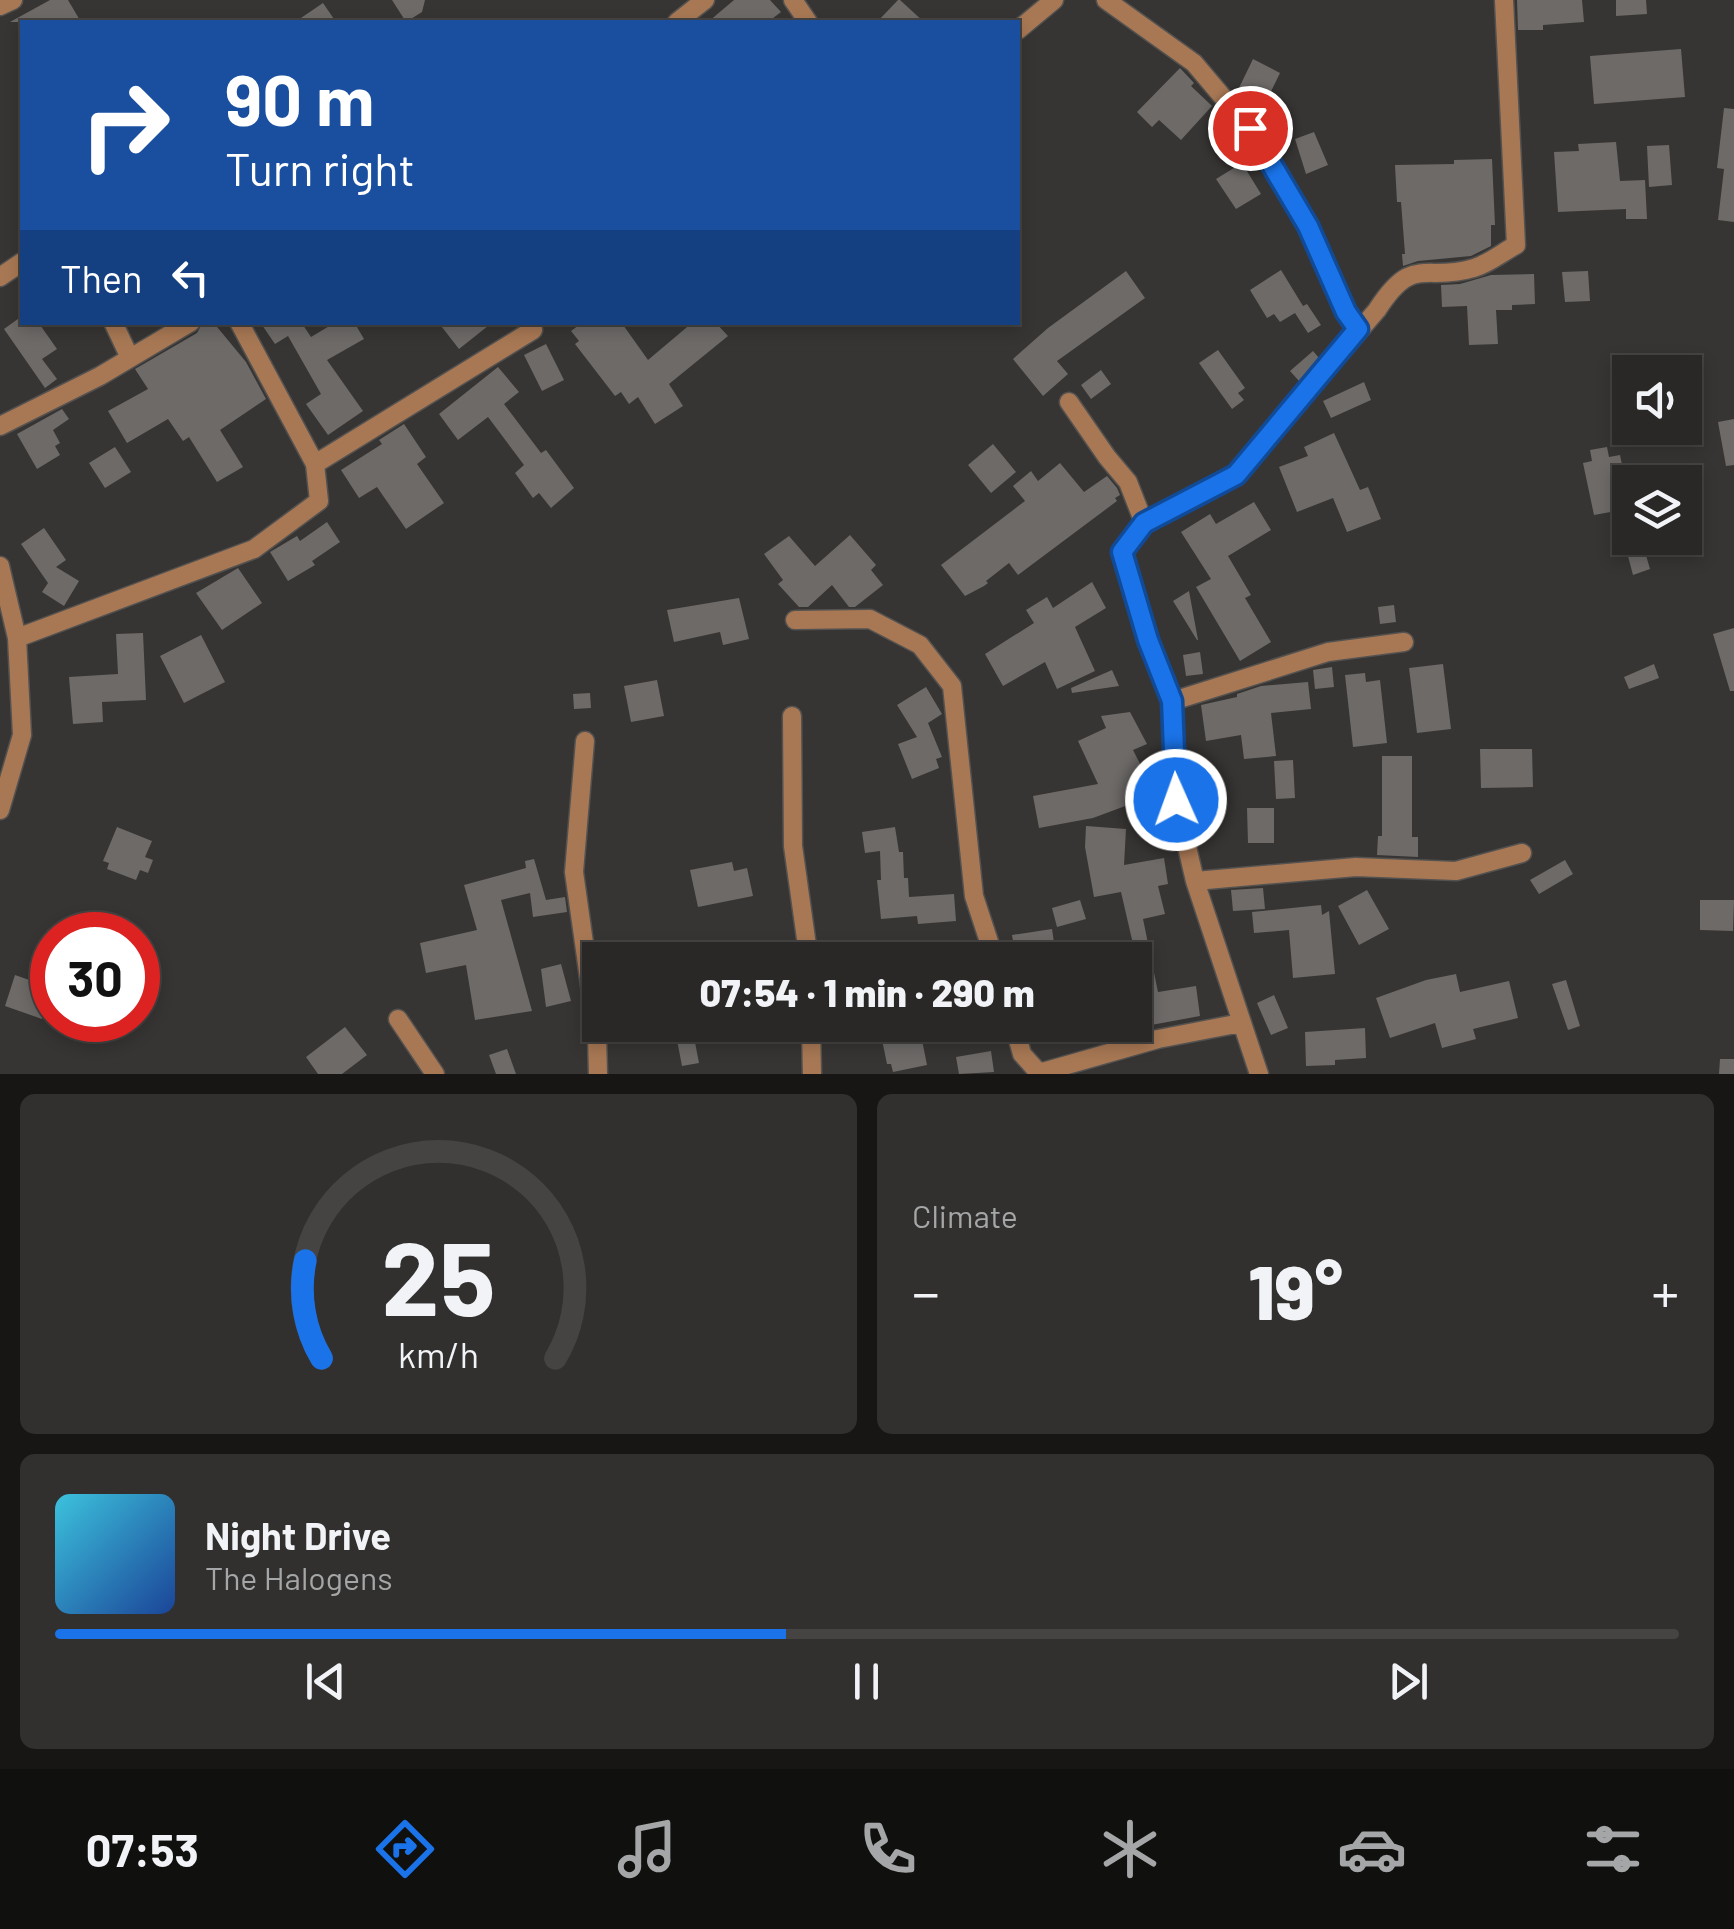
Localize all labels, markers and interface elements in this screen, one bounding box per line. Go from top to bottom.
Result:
text: 90 m [225,56,375,140]
icon: right [60,60,190,190]
pin [1208,86,1293,171]
icon: arrive [1223,101,1278,156]
text: Turn right [225,141,415,195]
icon: left [163,250,218,305]
text: Then [60,255,143,301]
map controls [1612,355,1702,555]
button: sound [1612,355,1702,445]
button: layers [1612,465,1702,555]
position arrow [1124,748,1228,852]
speed limit sign: 30 [30,912,160,1042]
text: 07:54 · 1 min · 290 m [699,969,1035,1015]
text: Climate [912,1196,1018,1234]
text: 25 [381,1212,496,1337]
text: 19° [1248,1245,1343,1335]
text: − [912,1258,940,1324]
text: + [1651,1258,1679,1324]
text: km/h [398,1332,479,1375]
text: Night Drive [205,1512,391,1558]
text: The Halogens [205,1558,393,1596]
icon: previous [298,1654,353,1709]
icon: pause [839,1654,894,1709]
icon: next [1381,1654,1436,1709]
icon: directions [370,1814,440,1884]
icon: music [612,1814,682,1884]
icon: phone [853,1814,923,1884]
icon: climate [1095,1814,1165,1884]
icon: car [1337,1814,1407,1884]
icon: filters [1578,1814,1648,1884]
text: 07:53 [86,1822,199,1876]

